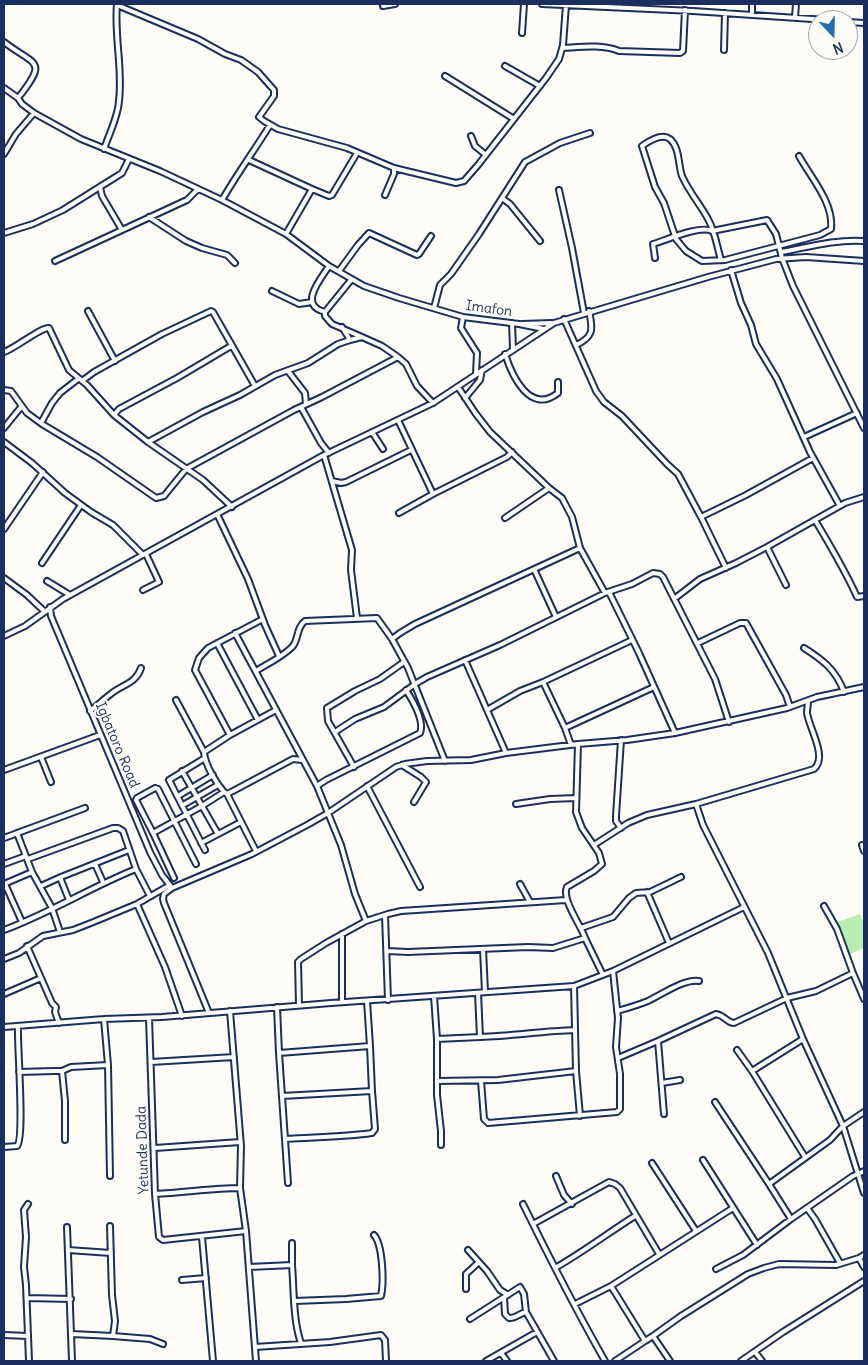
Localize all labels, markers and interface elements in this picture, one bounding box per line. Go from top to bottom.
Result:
north arrow [808,10,858,60]
text: N [830,38,846,58]
street label: Imafon [465,297,513,321]
street label: Igbatoro Road [91,700,143,790]
street label: Yetunde Dada [133,1106,153,1194]

